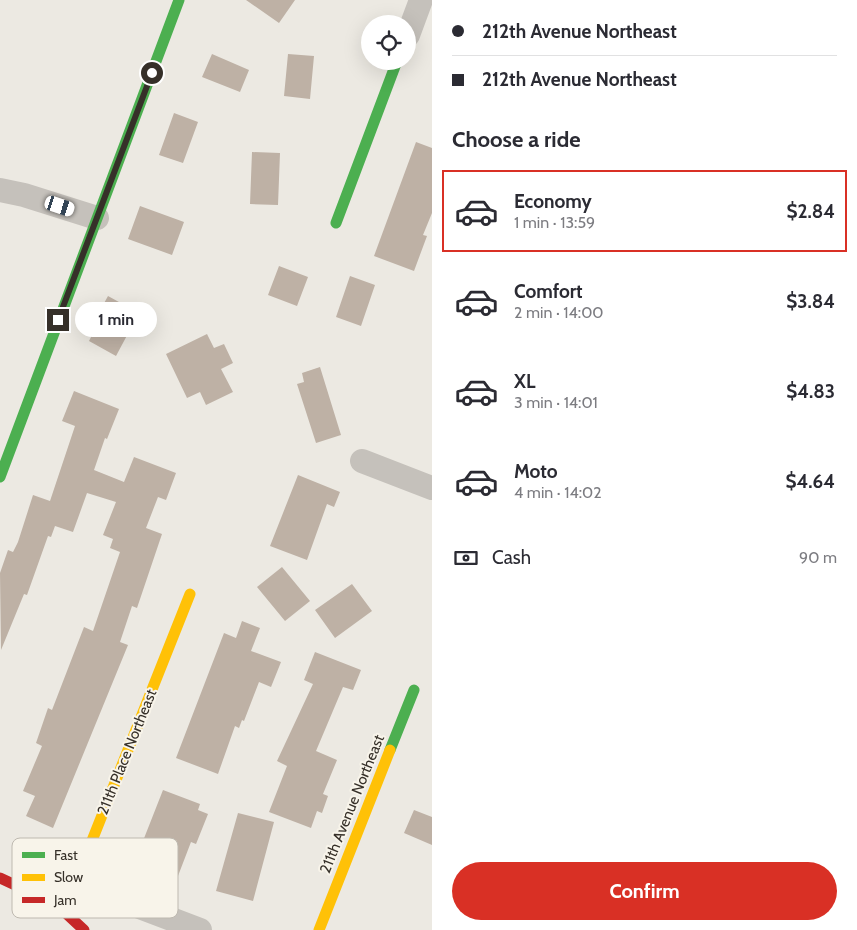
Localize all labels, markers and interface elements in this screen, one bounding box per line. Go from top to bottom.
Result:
map controls [361,15,416,70]
button: locate [361,15,416,70]
text: 212th Avenue Northeast [482,20,677,43]
route start [141,62,163,84]
text: 212th Avenue Northeast [482,68,677,91]
text: Choose a ride [452,126,581,153]
icon: car [454,189,499,234]
text: Economy [514,190,592,213]
car [43,194,76,218]
text: $2.84 [786,200,835,223]
text: 1 min · 13:59 [514,213,595,232]
icon: car [454,279,499,324]
text: Comfort [514,280,583,303]
text: $3.84 [786,290,835,313]
callout: 1 min [76,302,158,338]
text: 2 min · 14:00 [514,303,604,322]
route end [47,309,69,331]
text: 1 min [98,310,134,329]
icon: car [454,369,499,414]
text: XL [514,370,535,393]
text: $4.83 [786,380,835,403]
text: 3 min · 14:01 [514,393,598,412]
icon: car [454,459,499,504]
text: Moto [514,460,558,483]
text: $4.64 [785,470,835,493]
text: 4 min · 14:02 [514,483,602,502]
icon: cash [452,544,480,572]
text: Cash [492,546,531,569]
text: 90 m [799,548,837,567]
street label: 211th Place Northeast [94,687,160,817]
street label: 211th Avenue Northeast [316,732,388,876]
legend [12,838,178,918]
text: Fast [54,846,78,864]
button: Confirm [452,862,837,920]
text: Slow [54,868,83,886]
text: Jam [53,891,76,909]

